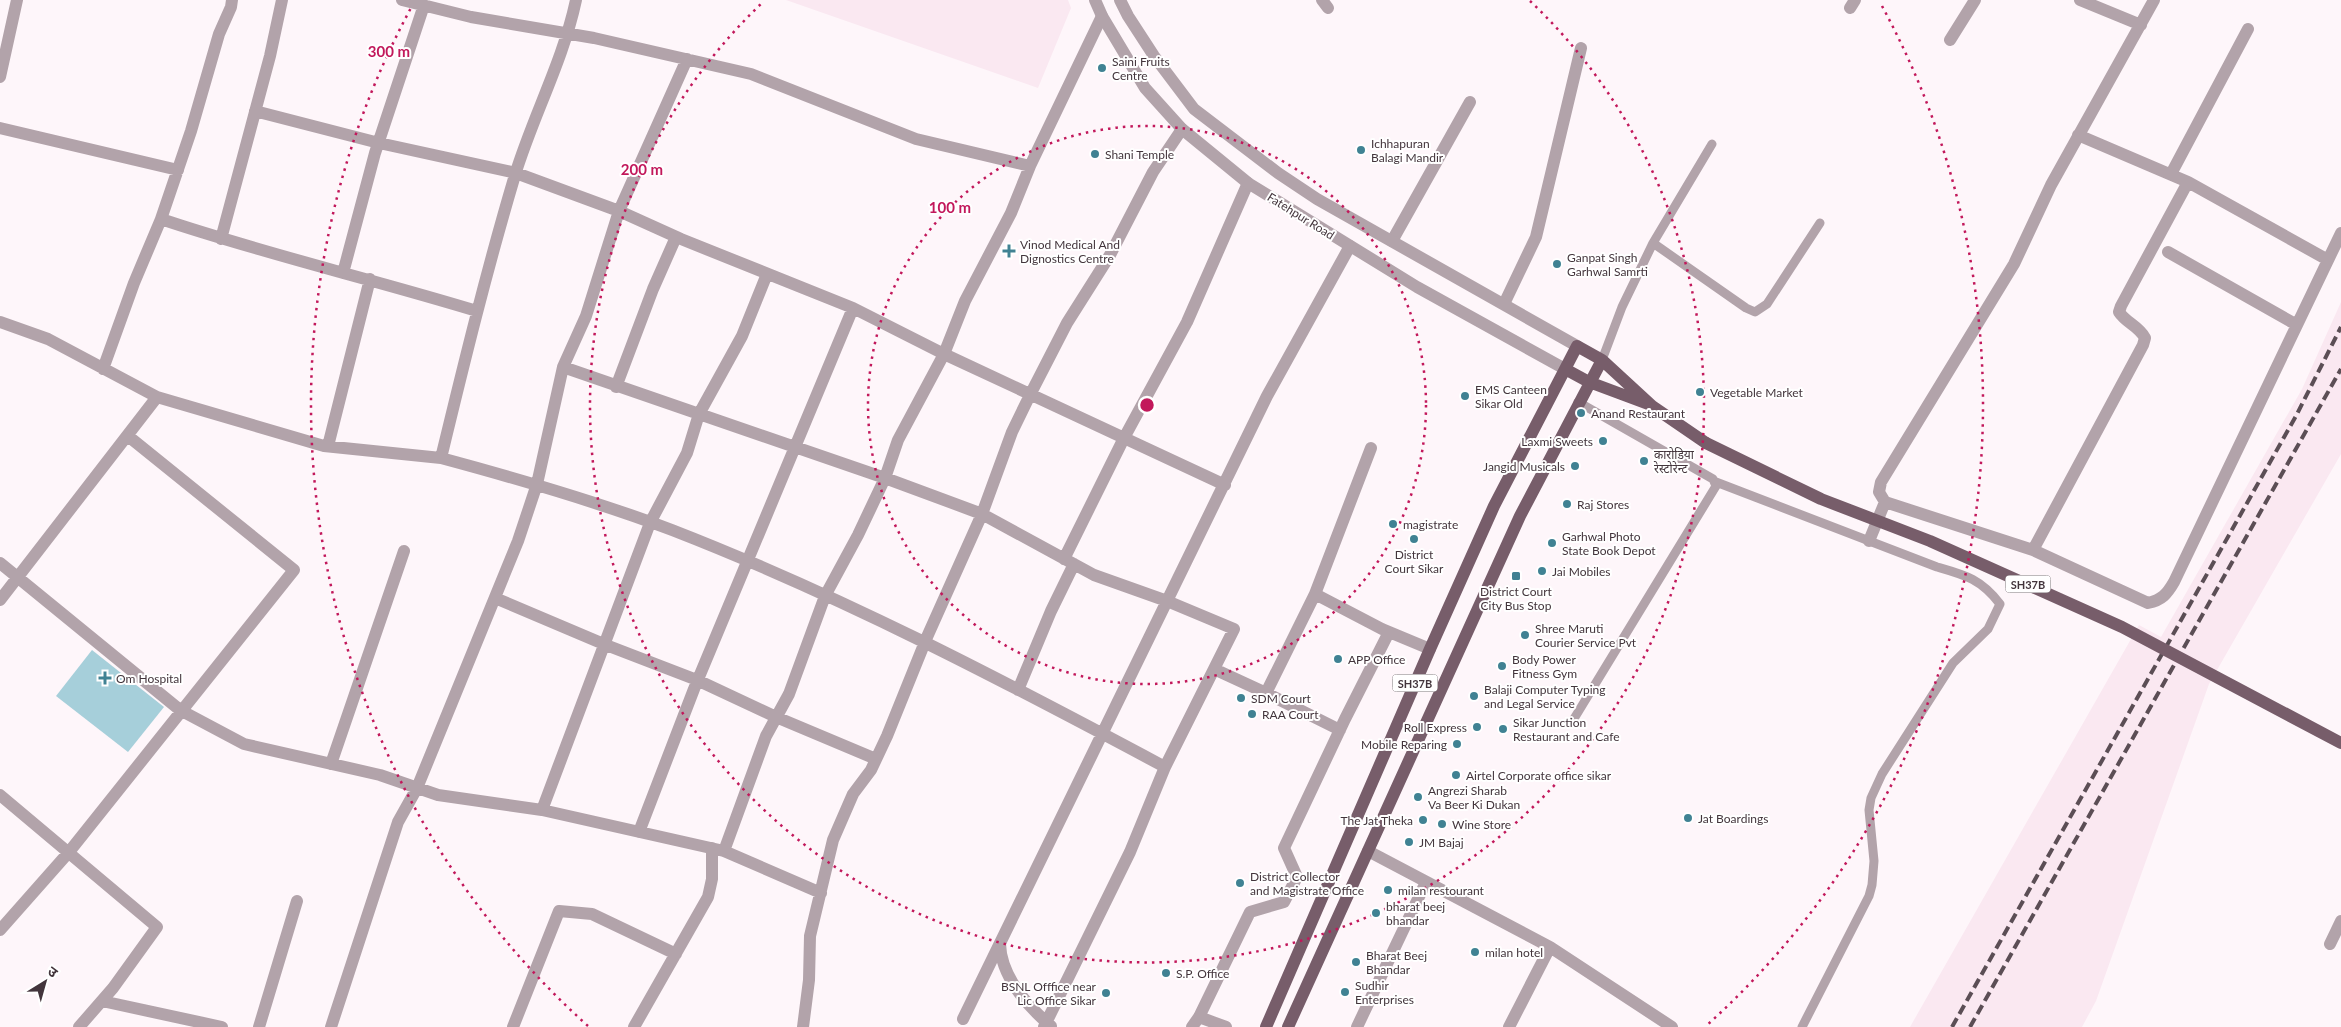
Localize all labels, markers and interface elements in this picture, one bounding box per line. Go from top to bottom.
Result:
text: 300 m [368,42,410,60]
place label: Saini Fruits Centre [1112,54,1170,83]
marker: Saini Fruits Centre [1096,62,1108,74]
place label: Ichhapuran Balagi Mandir [1371,136,1444,165]
marker: Ichhapuran Balagi Mandir [1355,144,1367,156]
place label: Shani Temple [1105,147,1174,162]
marker: Shani Temple [1089,148,1101,160]
text: 200 m [621,160,663,178]
street label: Fatehpur Road [1265,189,1337,243]
text: 100 m [929,198,971,216]
place label: Vinod Medical And Dignostics Centre [1020,237,1120,266]
marker: Vinod Medical And Dignostics Centre [1002,244,1016,258]
place label: Ganpat Singh Garhwal Samrti [1567,250,1648,279]
marker: Ganpat Singh Garhwal Samrti [1551,258,1563,270]
place label: EMS Canteen Sikar Old [1475,382,1547,411]
place label: Vegetable Market [1710,385,1804,400]
marker: Vegetable Market [1694,386,1706,398]
marker: EMS Canteen Sikar Old [1459,390,1471,402]
centre of rings [1138,396,1156,414]
place label: Anand Restaurant [1591,406,1686,421]
marker: Anand Restaurant [1575,407,1587,419]
place label: Laxmi Sweets [1521,434,1593,449]
marker: Laxmi Sweets [1597,435,1609,447]
place label: कारोडिया रेस्टोरेन्ट [1654,447,1695,476]
marker: कारोडिया रेस्टोरेन्ट [1638,455,1650,467]
place label: Jangid Musicals [1483,459,1565,474]
marker: Jangid Musicals [1569,460,1581,472]
place label: Raj Stores [1577,497,1629,512]
marker: Raj Stores [1561,498,1573,510]
place label: magistrate [1403,517,1458,532]
marker: magistrate [1387,518,1399,530]
place label: Garhwal Photo State Book Depot [1562,529,1656,558]
marker: District Court Sikar [1408,533,1420,545]
marker: Garhwal Photo State Book Depot [1546,537,1558,549]
place label: District Court Sikar [1385,547,1444,576]
place label: Jai Mobiles [1552,564,1610,579]
marker: Jai Mobiles [1536,565,1548,577]
marker: District Court City Bus Stop [1510,570,1522,582]
road number: SH37B [2006,576,2050,592]
place label: District Court City Bus Stop [1480,584,1553,613]
place label: Shree Maruti Courier Service Pvt [1535,621,1637,650]
marker: Shree Maruti Courier Service Pvt [1519,629,1531,641]
place label: APP Office [1348,652,1405,667]
place label: Body Power Fitness Gym [1512,652,1577,681]
marker: APP Office [1332,653,1344,665]
marker: Body Power Fitness Gym [1496,660,1508,672]
marker: Om Hospital [98,671,112,685]
place label: Om Hospital [116,671,182,686]
road number: SH37B [1392,674,1438,691]
place label: Balaji Computer Typing and Legal Service [1484,682,1605,711]
marker: Balaji Computer Typing and Legal Service [1468,690,1480,702]
place label: SDM Court [1251,691,1312,706]
marker: SDM Court [1235,692,1247,704]
place label: RAA Court [1262,707,1319,722]
marker: RAA Court [1246,708,1258,720]
place label: Sikar Junction Restaurant and Cafe [1513,715,1620,744]
place label: Roll Express [1404,720,1467,735]
marker: Roll Express [1471,721,1483,733]
marker: Sikar Junction Restaurant and Cafe [1497,723,1509,735]
place label: Mobile Reparing [1361,737,1447,752]
marker: Mobile Reparing [1451,738,1463,750]
place label: Airtel Corporate office sikar [1466,768,1612,783]
marker: Airtel Corporate office sikar [1450,769,1462,781]
place label: Angrezi Sharab Va Beer Ki Dukan [1428,783,1520,812]
marker: Angrezi Sharab Va Beer Ki Dukan [1412,791,1424,803]
place label: Jat Boardings [1698,811,1768,826]
marker: Jat Boardings [1682,812,1694,824]
place label: The Jat Theka [1340,813,1413,828]
marker: The Jat Theka [1417,814,1429,826]
place label: Wine Store [1452,817,1511,832]
marker: Wine Store [1436,818,1448,830]
place label: JM Bajaj [1419,835,1464,850]
marker: JM Bajaj [1403,836,1415,848]
place label: District Collector and Magistrate Office [1250,869,1364,898]
marker: District Collector and Magistrate Office [1234,877,1246,889]
place label: milan restourant [1398,883,1485,898]
marker: milan restourant [1382,884,1394,896]
place label: bharat beej bhandar [1386,899,1445,928]
marker: bharat beej bhandar [1370,907,1382,919]
place label: milan hotel [1485,945,1543,960]
marker: milan hotel [1469,946,1481,958]
place label: Bharat Beej Bhandar [1366,948,1427,977]
marker: Bharat Beej Bhandar [1350,956,1362,968]
north arrow [20,957,70,1007]
text: उ [45,962,62,981]
place label: S.P. Office [1176,966,1229,981]
marker: S.P. Office [1160,967,1172,979]
place label: Sudhir Enterprises [1355,978,1414,1007]
place label: BSNL Offfice near Lic Office Sikar [1001,979,1097,1008]
marker: Sudhir Enterprises [1339,986,1351,998]
marker: BSNL Offfice near Lic Office Sikar [1100,987,1112,999]

